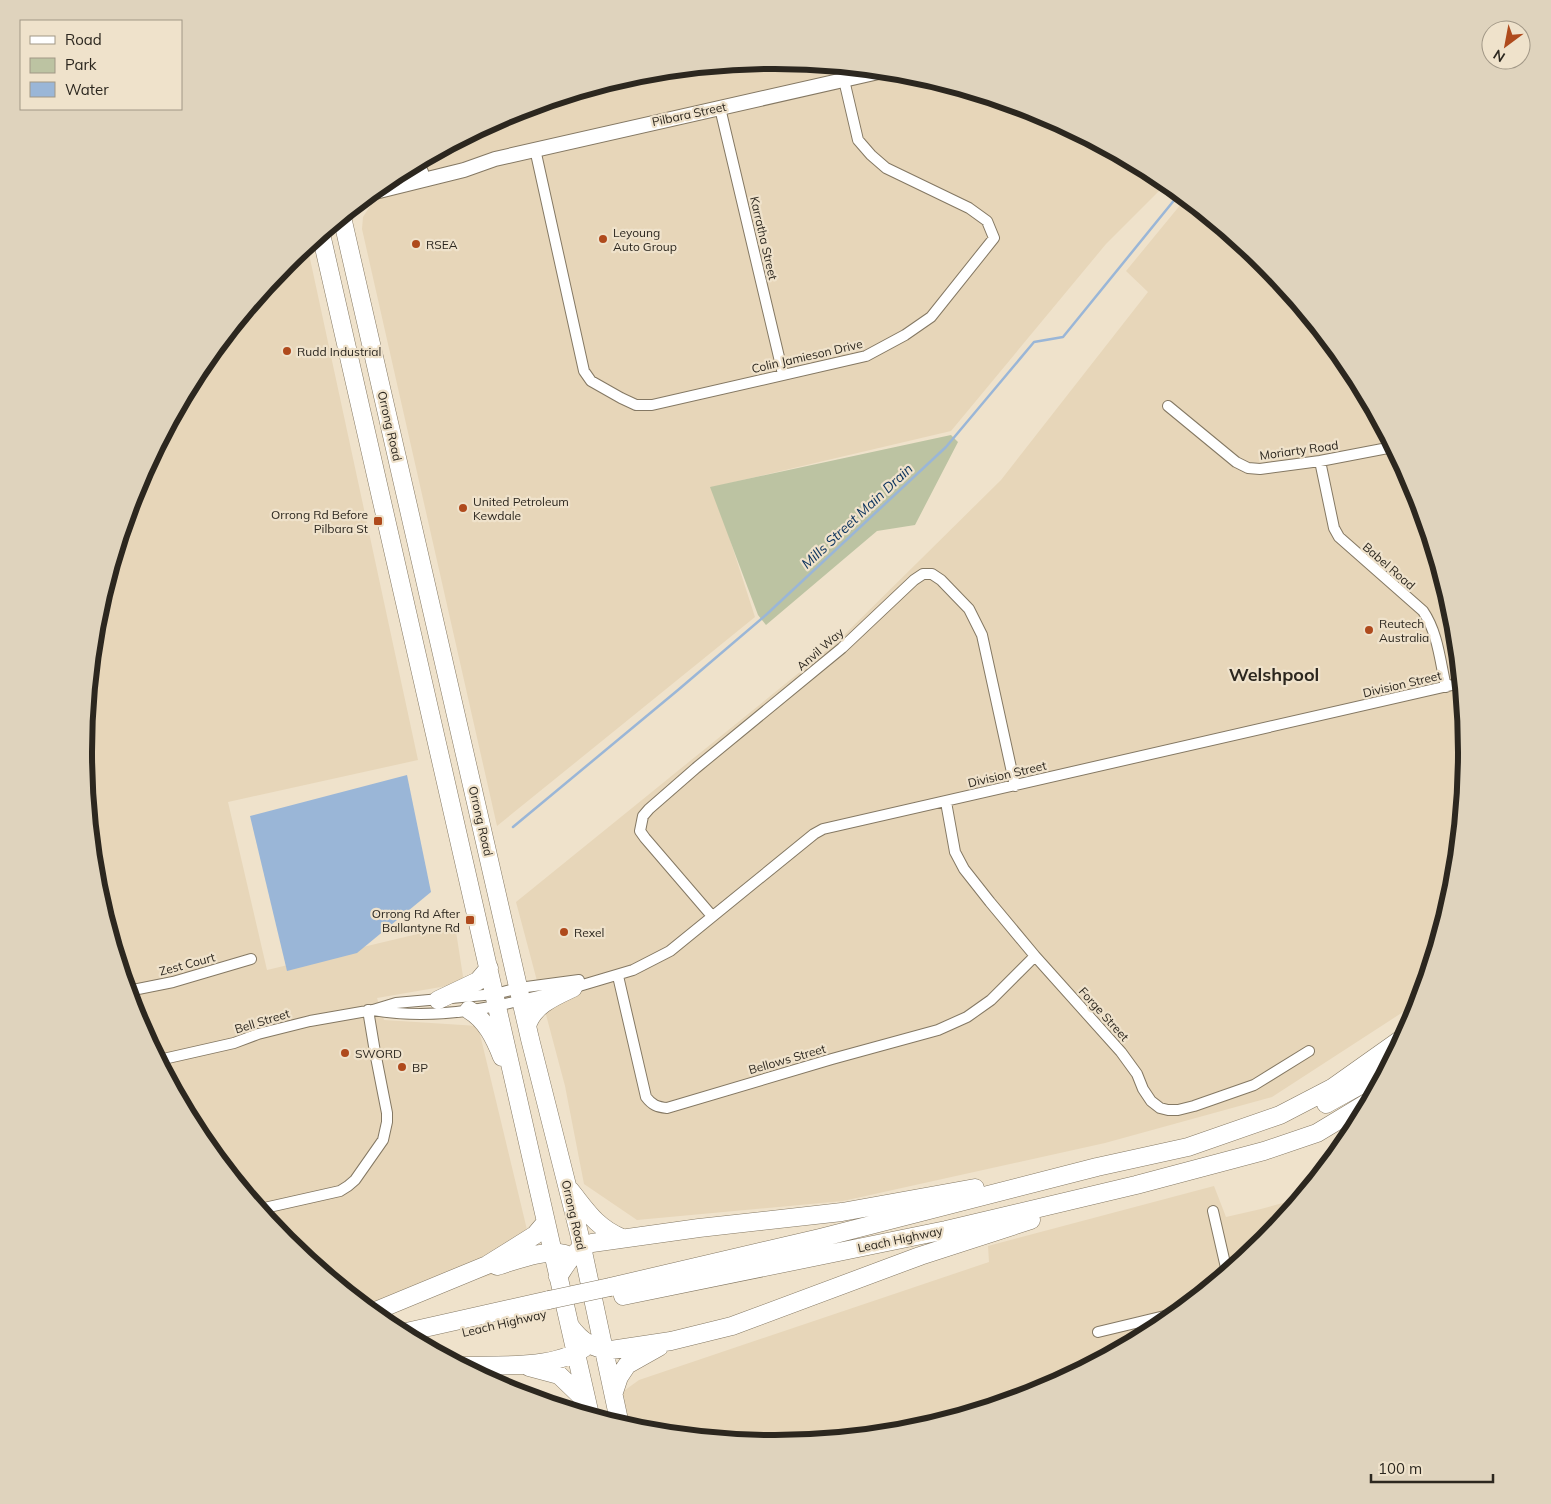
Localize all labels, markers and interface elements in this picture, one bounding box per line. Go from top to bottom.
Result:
legend [20,20,182,110]
north arrow [1481,20,1531,70]
text: Road [65,30,102,49]
text: N [1490,46,1508,66]
text: Park [65,55,97,74]
text: Water [65,80,109,99]
street label: Pilbara Street [650,99,728,129]
street label: Karratha Street [747,195,781,281]
place label: Leyoung Auto Group [613,225,677,254]
marker: Leyoung Auto Group [597,233,609,245]
place label: RSEA [426,237,458,252]
marker: RSEA [410,238,422,250]
street label: Colin Jamieson Drive [750,336,864,376]
place label: Rudd Industrial [297,344,381,359]
marker: Rudd Industrial [281,345,293,357]
street label: Orrong Road [375,389,405,463]
street label: Moriarty Road [1259,437,1339,463]
water label: Mills Street Main Drain [797,460,917,572]
place label: United Petroleum Kewdale [473,494,569,523]
marker: United Petroleum Kewdale [457,502,469,514]
place label: Orrong Rd Before Pilbara St [271,507,368,536]
marker: Orrong Rd Before Pilbara St [372,515,384,527]
street label: Babel Road [1360,539,1418,593]
place label: Reutech Australia [1379,616,1429,645]
street label: Anvil Way [793,624,847,673]
marker: Reutech Australia [1363,624,1375,636]
district label: Welshpool [1229,663,1319,686]
street label: Division Street [1361,668,1443,700]
street label: Division Street [966,758,1048,790]
street label: Orrong Road [466,784,496,858]
place label: Orrong Rd After Ballantyne Rd [372,906,461,935]
marker: Orrong Rd After Ballantyne Rd [464,914,476,926]
place label: Rexel [574,925,604,940]
marker: Rexel [558,926,570,938]
street label: Zest Court [157,949,217,979]
street label: Forge Street [1076,984,1132,1044]
street label: Bell Street [233,1006,291,1036]
street label: Bellows Street [747,1041,827,1077]
place label: SWORD [355,1046,402,1061]
marker: SWORD [339,1047,351,1059]
place label: BP [412,1060,428,1075]
marker: BP [396,1061,408,1073]
street label: Orrong Road [559,1178,589,1252]
street label: Leach Highway [856,1223,944,1255]
street label: Leach Highway [460,1306,548,1340]
scale bar [1371,1452,1494,1484]
text: 100 m [1378,1459,1422,1478]

